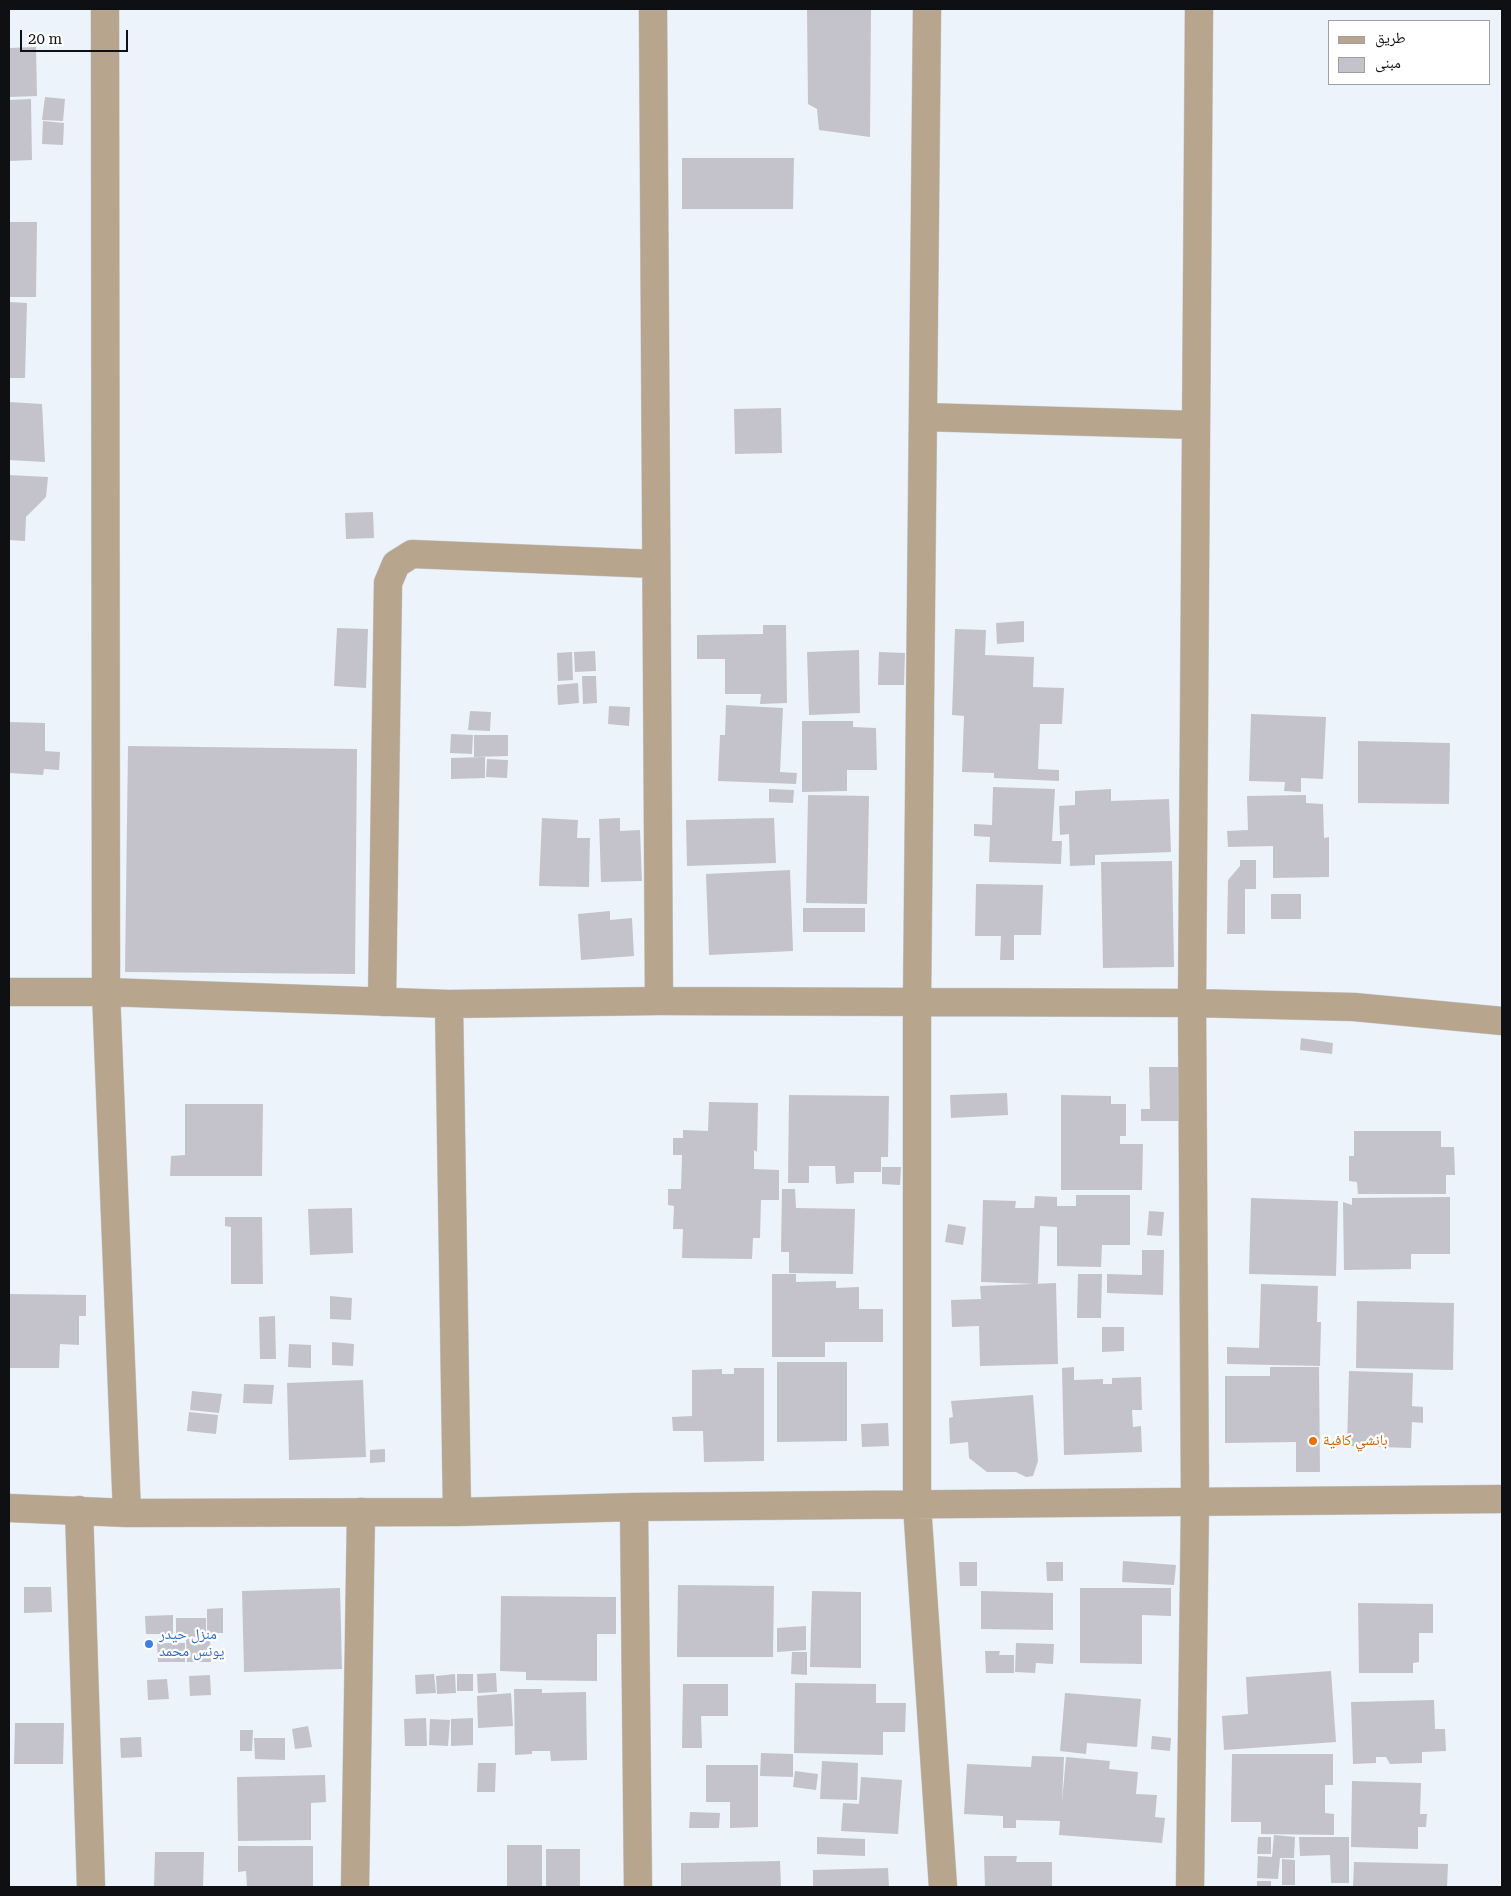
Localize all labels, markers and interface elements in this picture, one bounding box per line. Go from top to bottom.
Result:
scale bar [22,20,130,52]
legend [1328,20,1491,85]
text: طريق [1375,29,1406,47]
text: 20 m [28,30,62,48]
text: مبنى [1375,54,1401,72]
place label: بانشي كافية [1323,1432,1388,1450]
marker: بانشي كافية [1307,1435,1319,1447]
place label: منزل حيدر يونس محمد [159,1626,224,1661]
marker: منزل حيدر يونس محمد [143,1638,155,1650]

